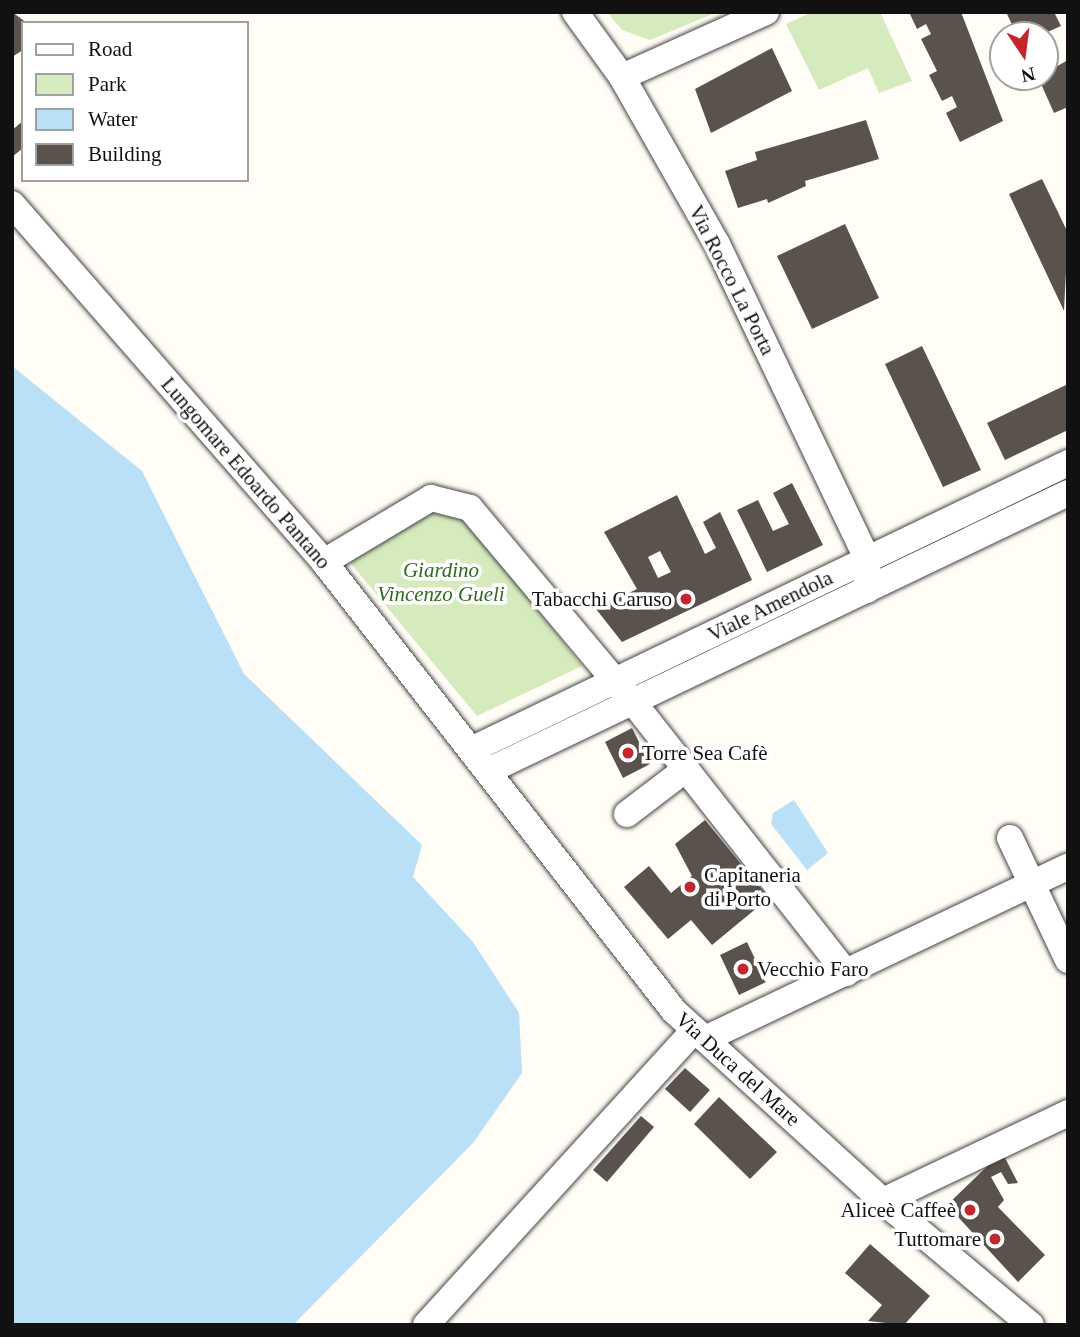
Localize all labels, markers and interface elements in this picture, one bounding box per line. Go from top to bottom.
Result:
legend [21,21,248,182]
north arrow [989,21,1059,91]
text: Road [88,37,132,61]
text: N [1019,63,1037,87]
text: Park [88,72,127,96]
text: Water [88,107,138,131]
text: Building [88,142,162,166]
street label: Via Rocco La Porta [683,201,781,359]
street label: Lungomare Edoardo Pantano [156,372,336,574]
park label: Giardino Vincenzo Gueli [377,557,505,607]
street label: Viale Amendola [703,565,837,647]
place label: Tabacchi Caruso [532,586,672,612]
marker: Tabacchi Caruso [678,591,694,607]
place label: Torre Sea Cafè [642,740,768,766]
marker: Torre Sea Cafè [620,745,636,761]
place label: Capitaneria di Porto [704,862,801,912]
marker: Capitaneria di Porto [682,879,698,895]
place label: Vecchio Faro [757,956,868,982]
marker: Vecchio Faro [735,961,751,977]
street label: Via Duca del Mare [670,1006,806,1132]
place label: Aliceè Caffeè [840,1197,956,1223]
marker: Aliceè Caffeè [962,1202,978,1218]
place label: Tuttomare [894,1226,981,1252]
marker: Tuttomare [987,1231,1003,1247]

